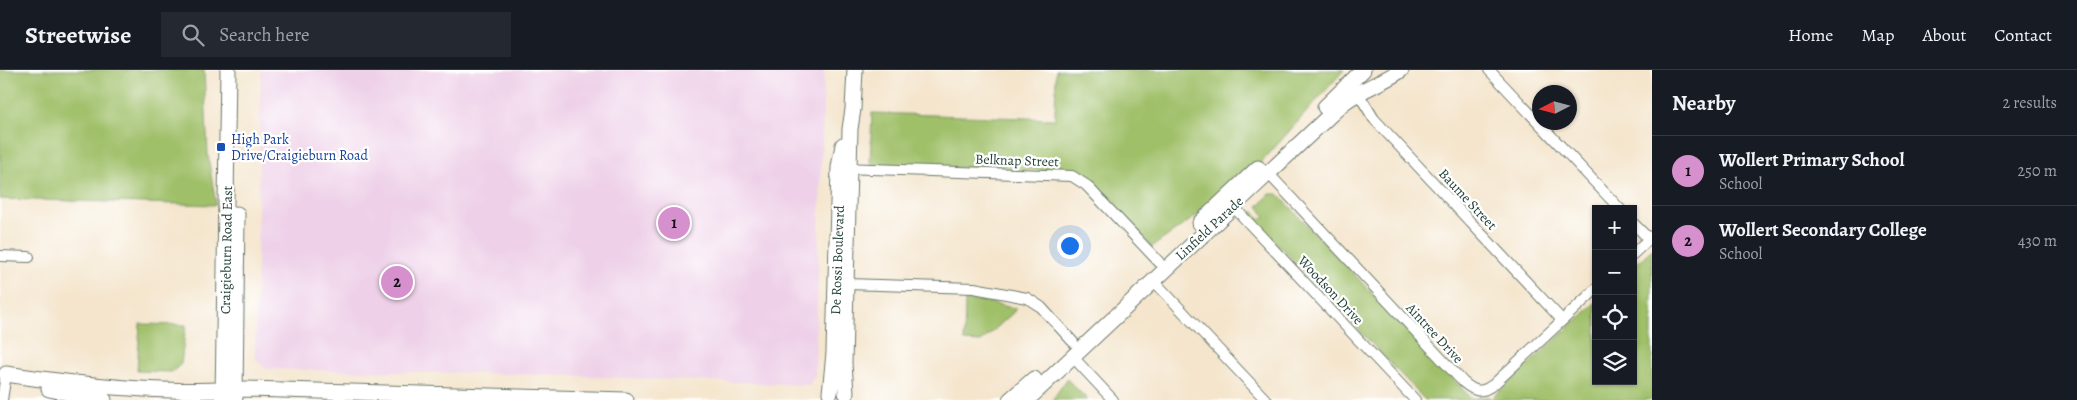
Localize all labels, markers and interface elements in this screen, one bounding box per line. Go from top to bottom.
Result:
search box [161,12,511,57]
text: Streetwise [25,19,131,51]
icon: search [179,21,207,49]
text: Search here [219,22,310,48]
text: Home [1788,23,1833,47]
text: Map [1861,23,1894,47]
text: About [1922,23,1966,47]
text: Contact [1994,23,2052,47]
north arrow [1532,85,1577,130]
text: Nearby [1672,89,1735,117]
text: 2 results [2002,92,2057,114]
place label: High Park Drive/Craigieburn Road [231,130,369,165]
marker: High Park Drive/Craigieburn Road [215,141,227,153]
text: Wollert Primary School [1719,147,1905,173]
street label: Belknap Street [975,150,1059,171]
text: 1 [1685,160,1691,182]
text: 250 m [2018,160,2057,182]
street label: Baume Street [1434,164,1501,234]
text: School [1719,173,1762,195]
street label: Craigieburn Road East [216,185,237,314]
street label: Linfield Parade [1171,192,1247,265]
pin: 1 [658,204,690,242]
street label: De Rossi Boulevard [826,204,849,315]
map controls [1592,205,1637,385]
button: + [1592,205,1637,250]
text: Wollert Secondary College [1719,217,1927,243]
text: 2 [1684,230,1692,252]
text: 430 m [2018,230,2057,252]
your location [1057,233,1083,259]
text: School [1719,243,1762,265]
button: − [1592,250,1637,295]
street label: Woodson Drive [1293,251,1368,329]
pin: 2 [381,263,413,301]
button: locate [1592,295,1637,340]
street label: Aintree Drive [1401,298,1468,368]
button: layers [1592,340,1637,385]

